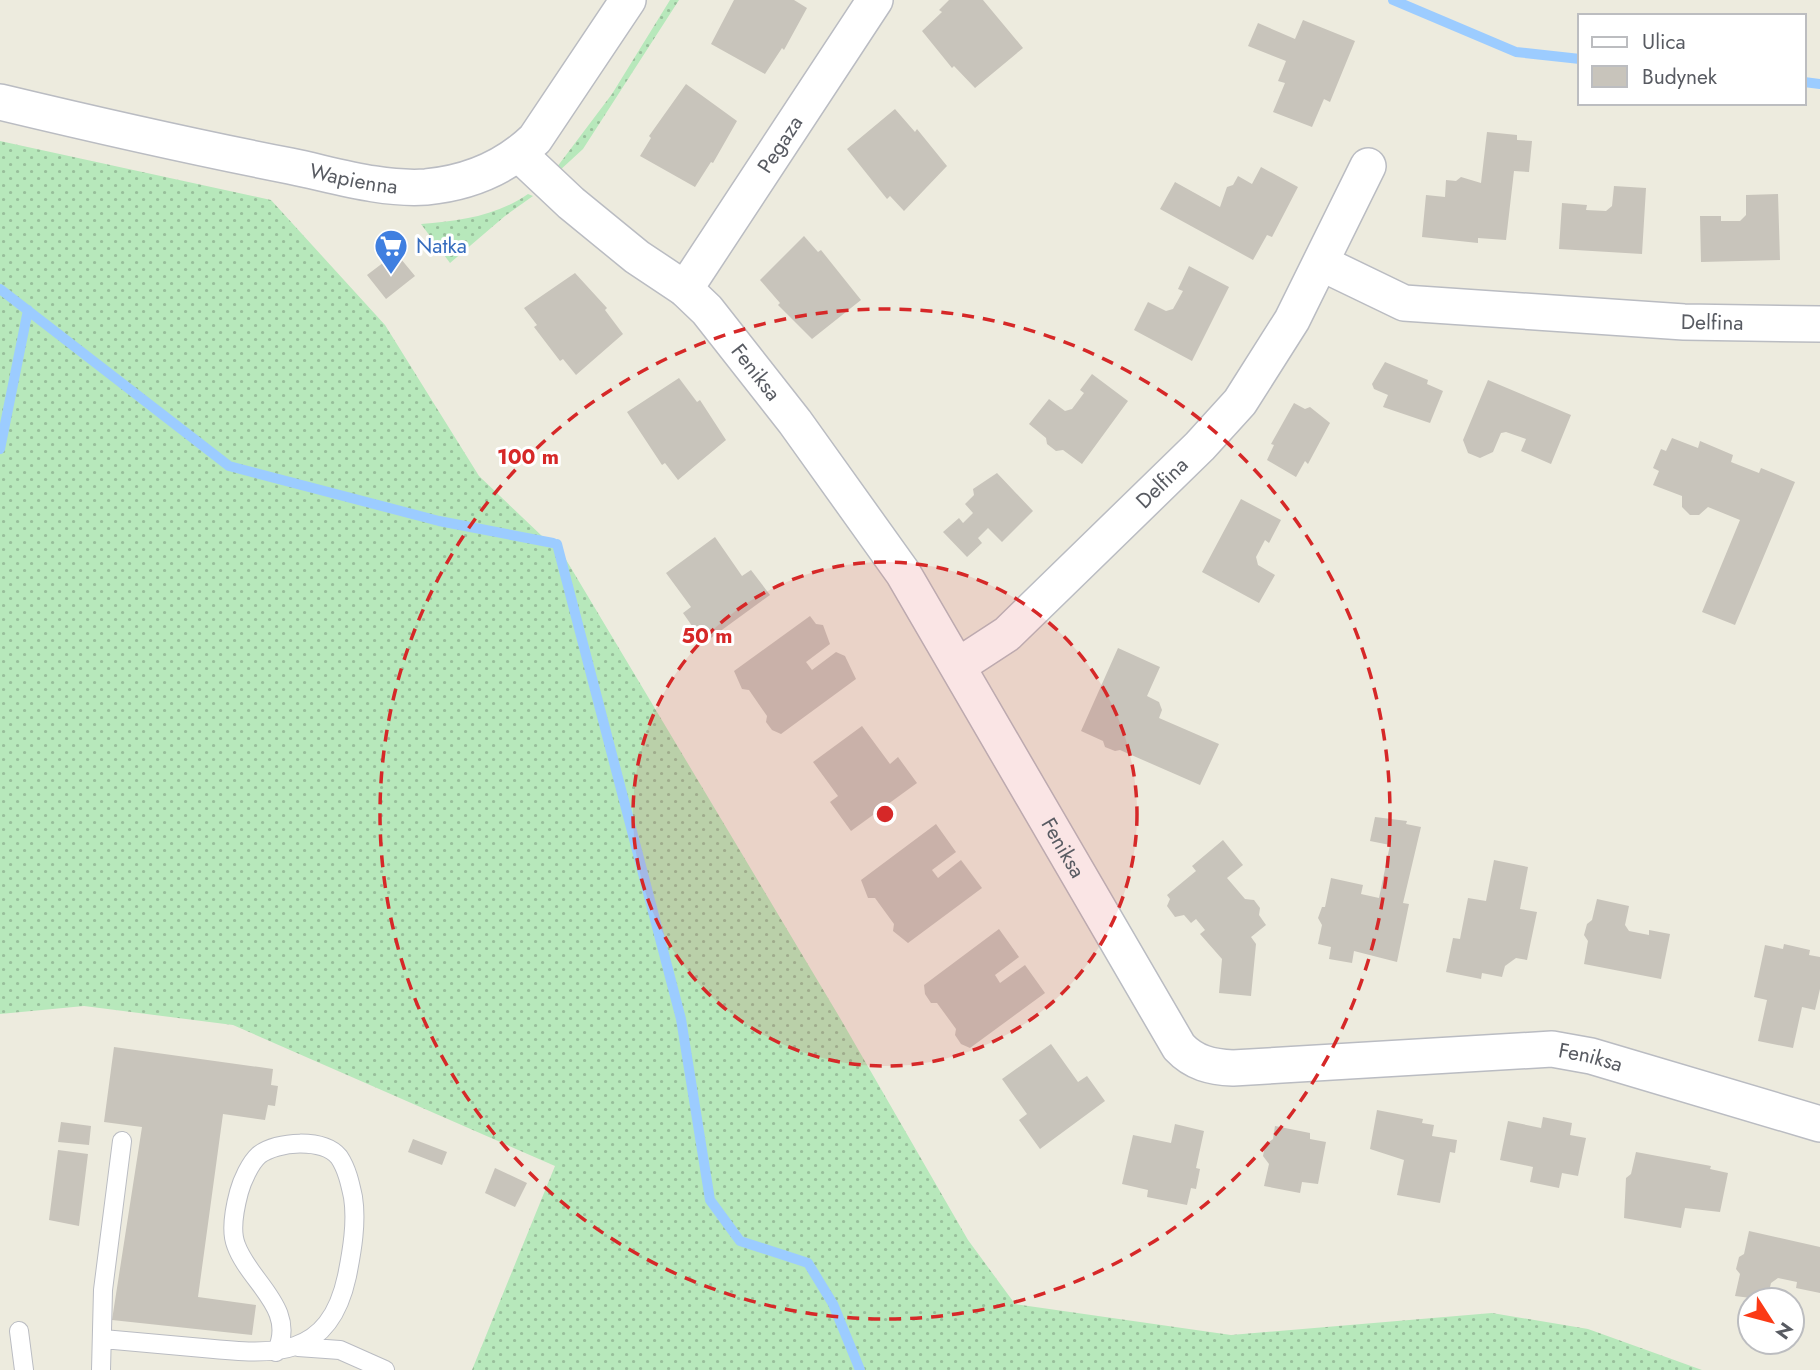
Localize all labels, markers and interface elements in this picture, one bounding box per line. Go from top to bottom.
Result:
legend [1578,14,1806,105]
text: Ulica [1642,27,1686,57]
text: Budynek [1642,62,1718,92]
street label: Pegaza [750,110,810,179]
street label: Wapienna [306,156,399,202]
supermarket icon: Natka [372,227,410,276]
place label: Natka [416,231,467,261]
street label: Delfina [1681,307,1744,338]
street label: Feniksa [724,337,788,407]
text: 100 m [497,442,559,472]
street label: Delfina [1129,450,1195,516]
text: 50 m [682,621,732,651]
centre of rings [873,802,897,826]
street label: Feniksa [1034,812,1092,884]
street label: Feniksa [1556,1035,1626,1080]
north arrow [1736,1286,1806,1356]
text: N [1769,1317,1800,1345]

